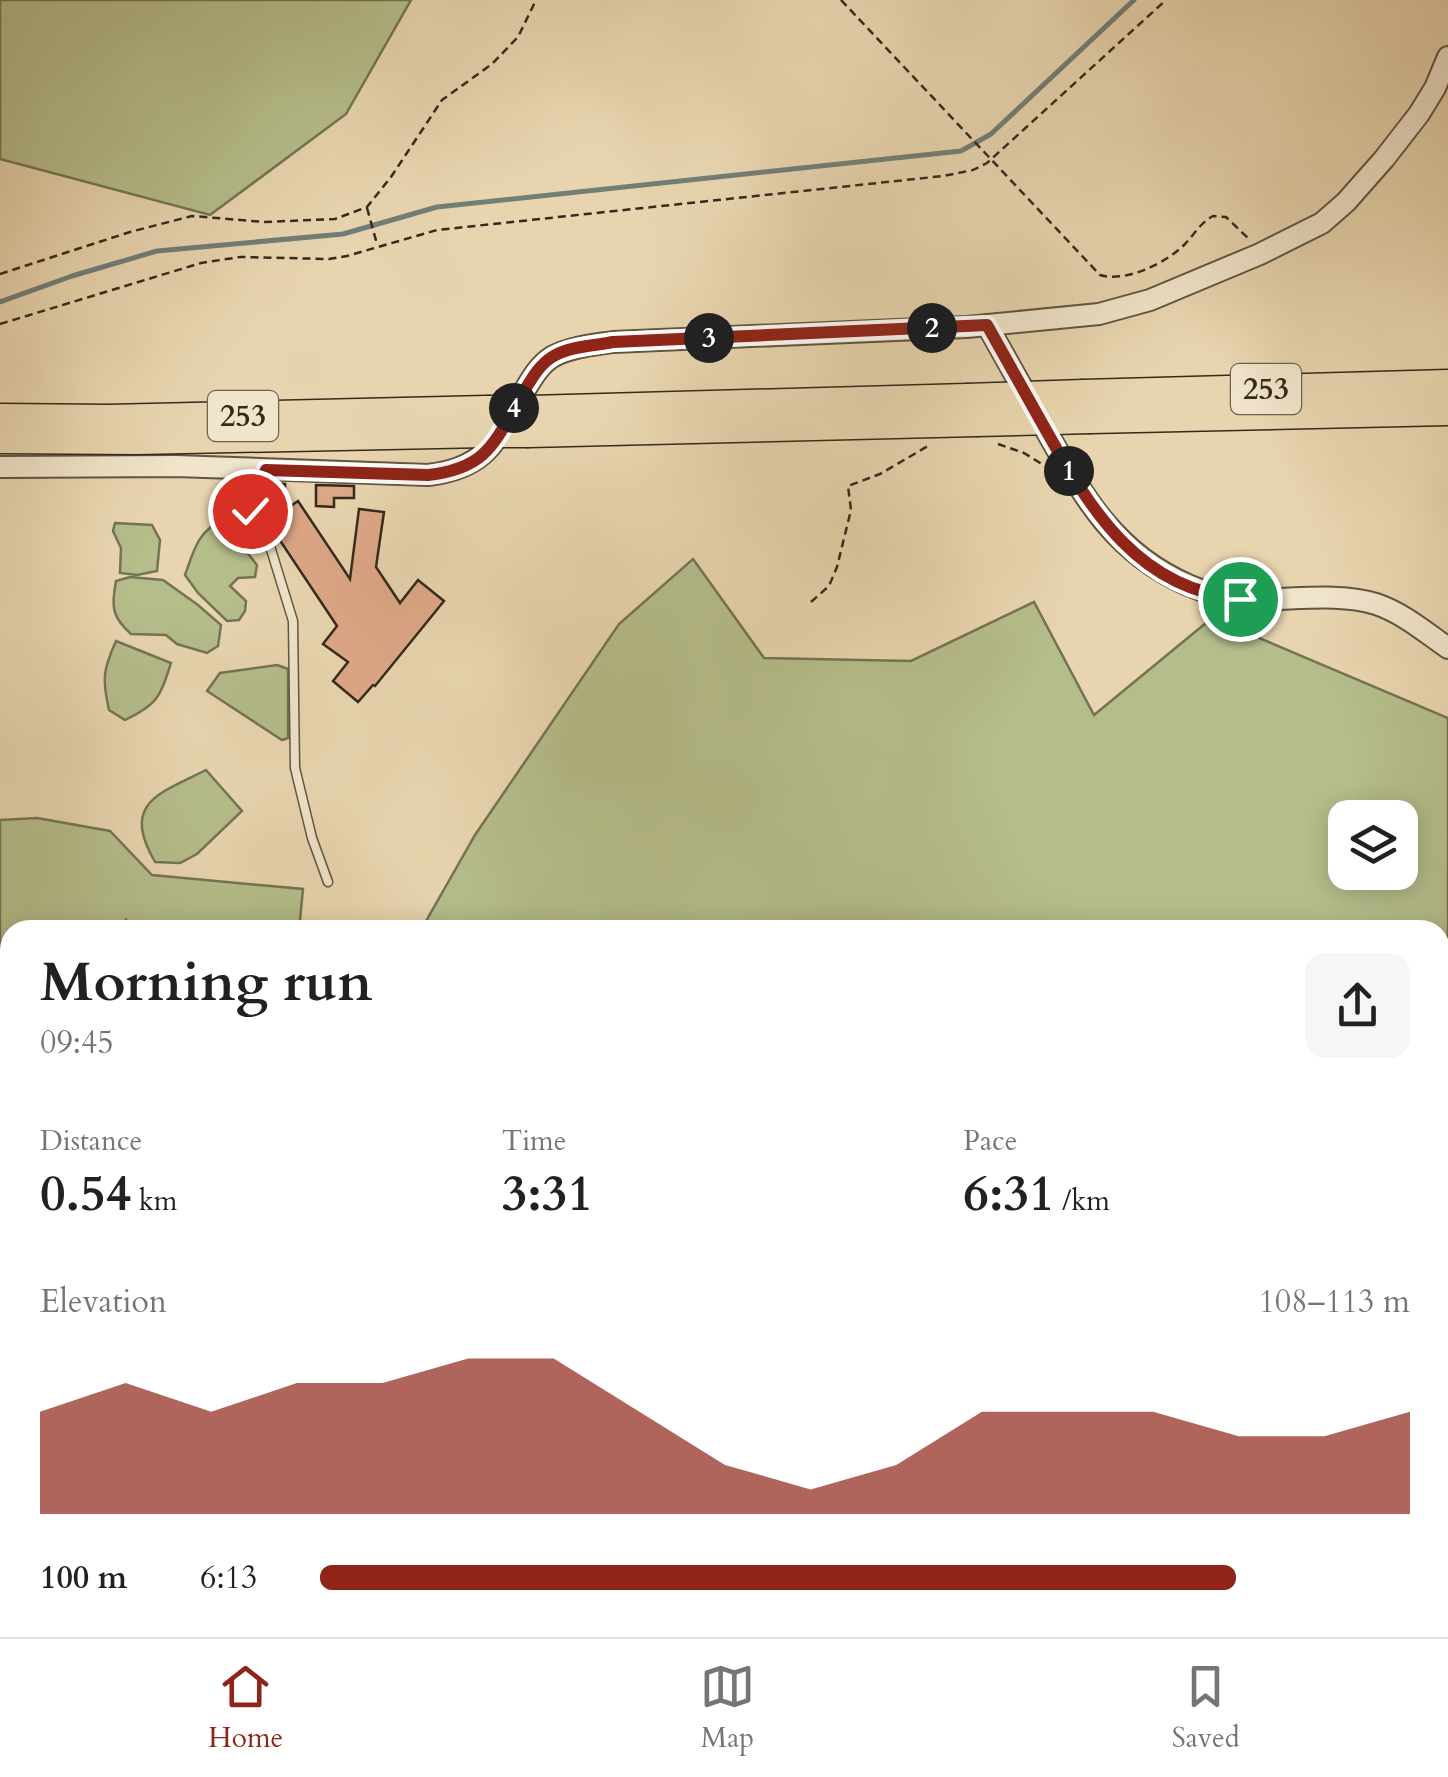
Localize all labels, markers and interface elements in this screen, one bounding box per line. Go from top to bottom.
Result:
pin: 2 [907,303,957,353]
text: 2 [925,309,939,347]
pin: 3 [684,313,734,363]
text: 3 [702,319,716,357]
road number: 253 [1231,364,1301,414]
pin: 4 [489,383,539,433]
text: 4 [507,389,521,427]
road number: 253 [208,391,278,441]
pin: 1 [1044,446,1094,496]
text: 1 [1062,452,1076,490]
pin [208,469,293,554]
icon: check [223,484,278,539]
pin [1198,557,1283,642]
icon: arrive [1213,572,1268,627]
map controls [1328,800,1418,890]
button: layers [1328,800,1418,890]
text: Morning run [40,946,373,1020]
button: share [1305,953,1410,1058]
text: 09:45 [40,1021,114,1065]
text: Distance [40,1122,142,1160]
text: Time [502,1122,566,1160]
text: Pace [963,1122,1017,1160]
text: 0.54 [40,1160,131,1228]
text: 3:31 [502,1160,593,1228]
text: 6:31 [963,1160,1055,1228]
text: km [131,1182,178,1220]
text: /km [1055,1182,1110,1220]
text: Elevation [40,1280,167,1324]
text: 108–113 m [1258,1280,1410,1324]
text: 100 m [40,1556,127,1600]
text: 6:13 [200,1556,257,1600]
tab: Home [208,1659,283,1757]
tab: Map [700,1659,755,1757]
tab: Saved [1172,1659,1240,1757]

